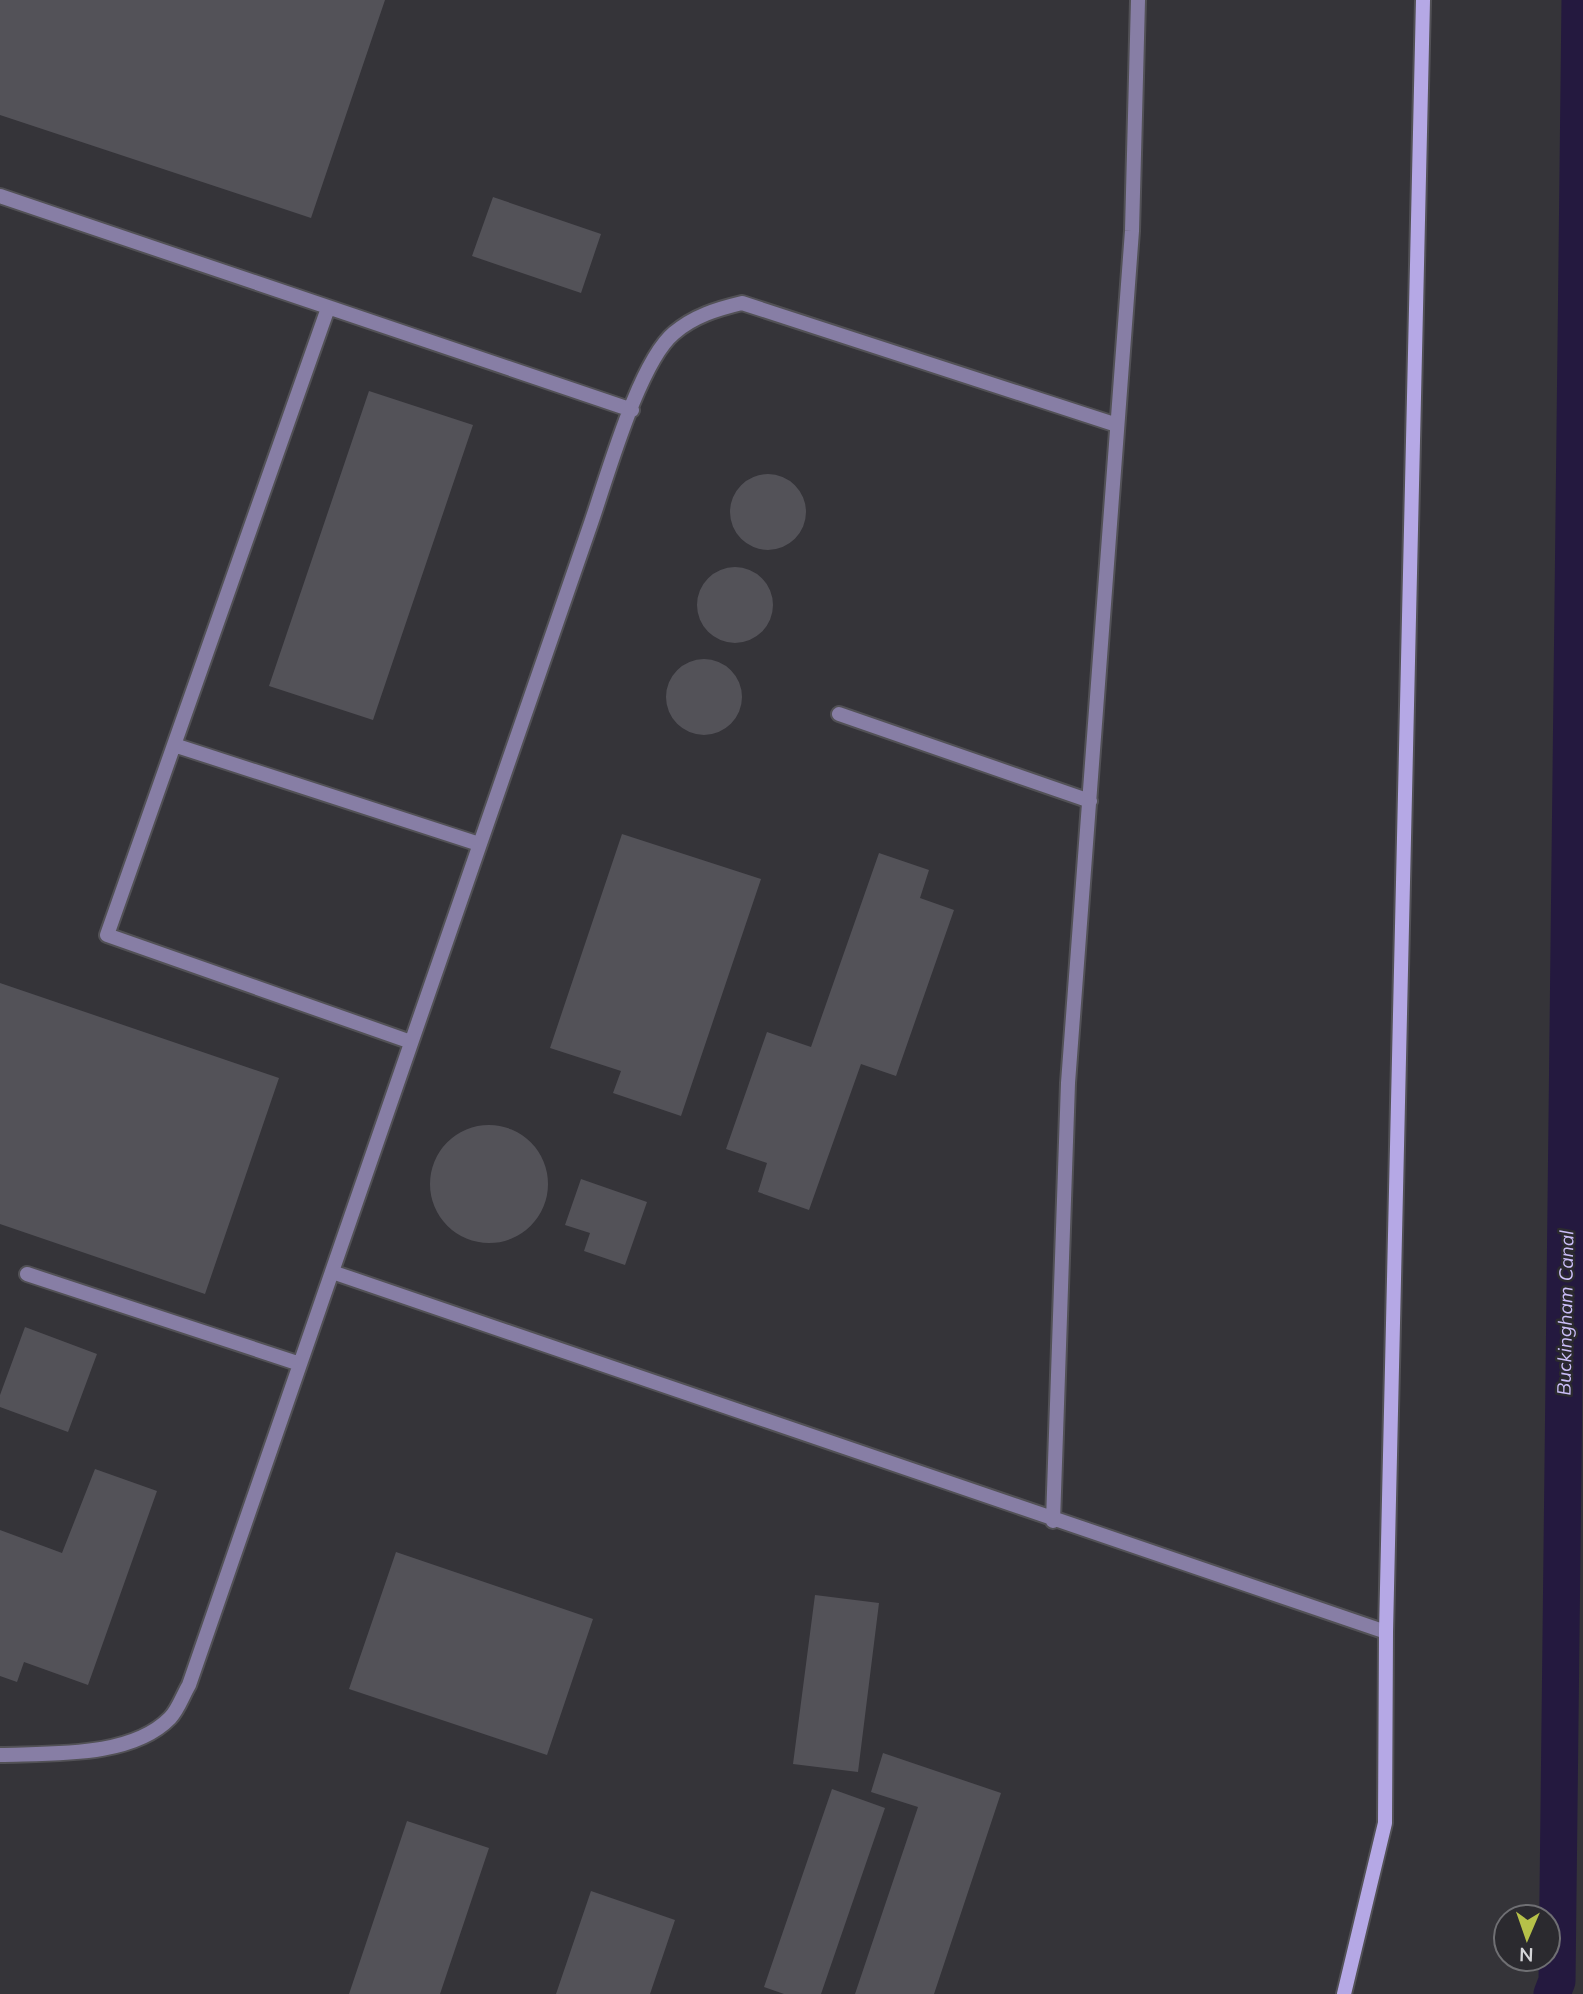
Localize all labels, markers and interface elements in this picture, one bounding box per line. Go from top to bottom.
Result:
water label: Buckingham Canal [1552,1230,1578,1396]
north arrow [1492,1903,1562,1973]
text: N [1519,1943,1534,1967]

